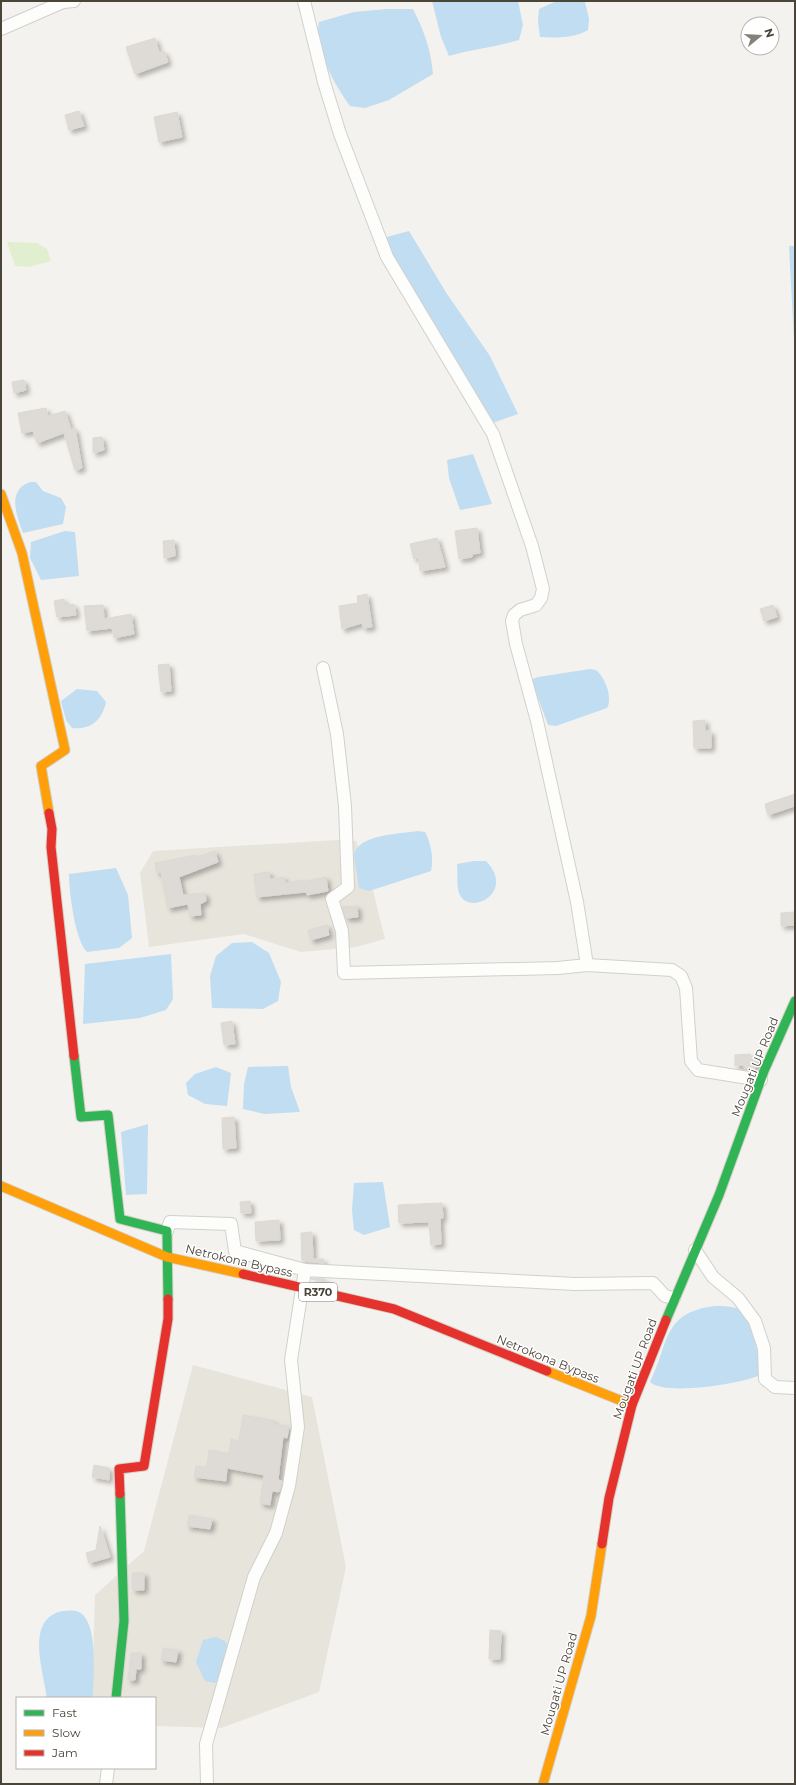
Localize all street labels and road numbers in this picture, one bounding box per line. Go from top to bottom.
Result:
street label: Mougati UP Road [728,1015,781,1119]
street label: Netrokona Bypass [184,1241,294,1280]
road number: R370 [299,1283,337,1301]
street label: Mougati UP Road [609,1316,660,1421]
street label: Netrokona Bypass [495,1331,602,1386]
street label: Mougati UP Road [537,1631,580,1737]

